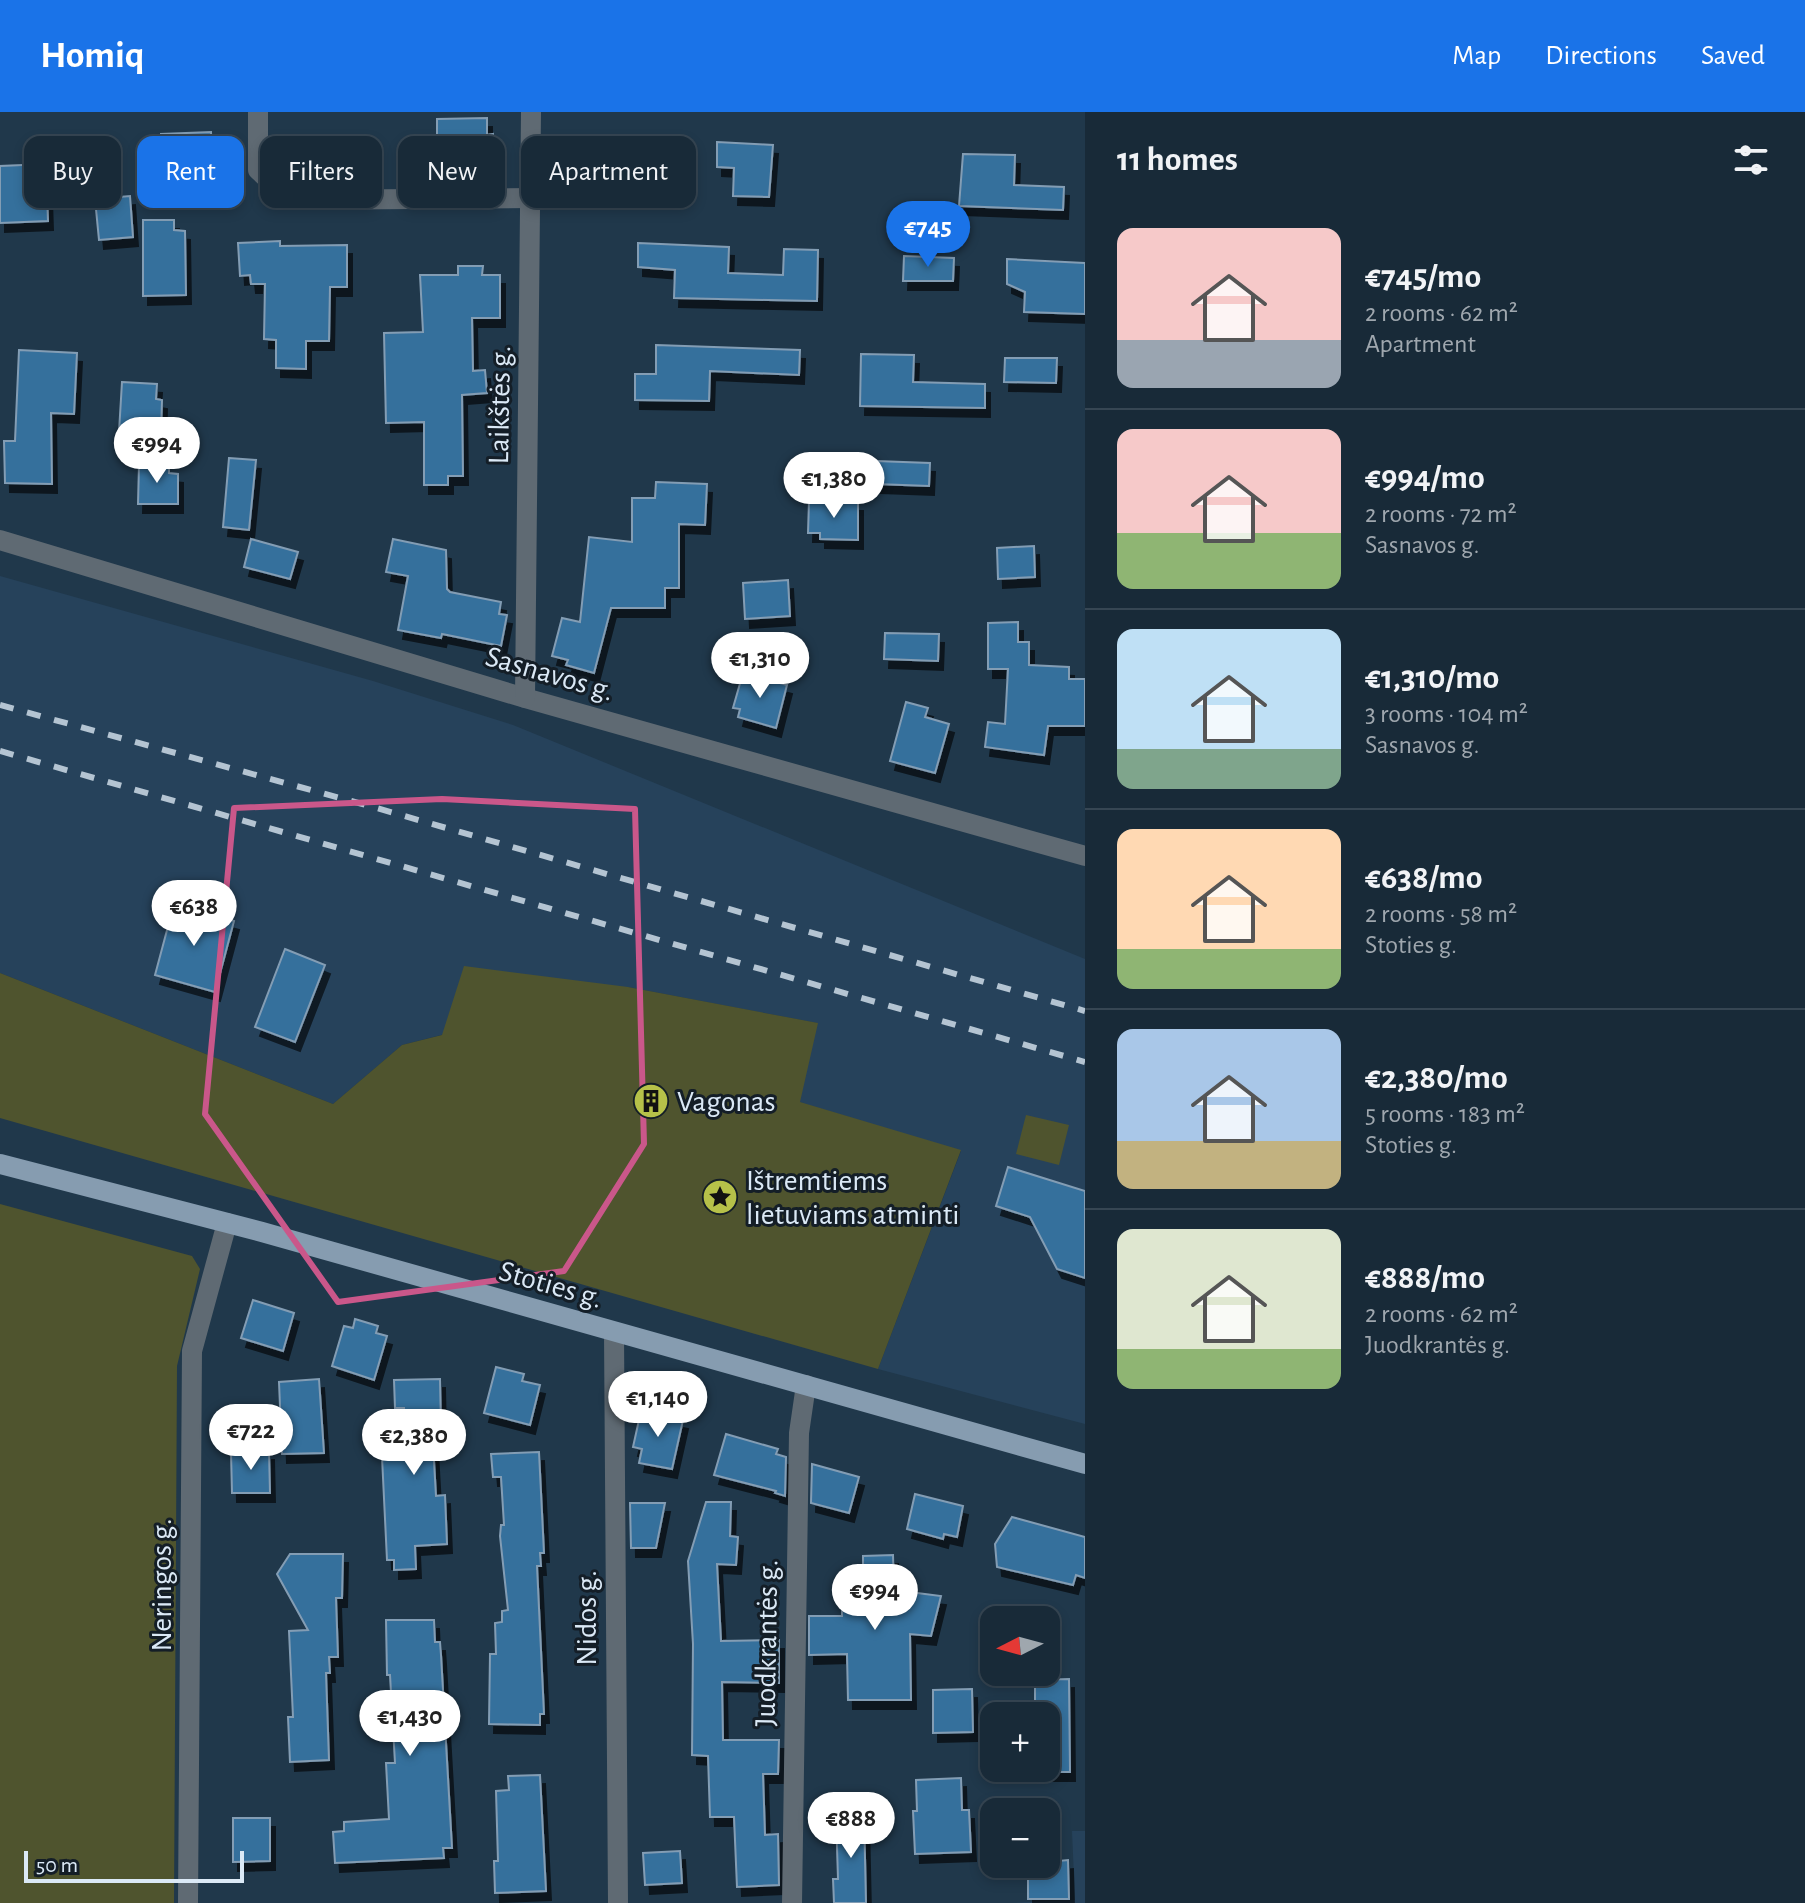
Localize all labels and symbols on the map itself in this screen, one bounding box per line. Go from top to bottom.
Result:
pin: €745 [881,201,975,269]
street label: Laikštės g. [484,345,516,465]
pin: €994 [110,417,204,485]
pin: €1,380 [769,452,899,520]
pin: €1,310 [695,632,825,700]
street label: Sasnavos g. [482,641,617,707]
pin: €638 [147,880,241,948]
building icon: Vagonas [632,1082,670,1120]
place label: Vagonas [677,1087,776,1117]
place label: Ištremtiems lietuviams atminti [746,1166,960,1230]
place icon: Ištremtiems lietuviams atminti [701,1178,739,1216]
street label: Stoties g. [496,1256,606,1314]
pin: €1,140 [593,1371,723,1439]
pin: €722 [204,1404,298,1472]
pin: €2,380 [349,1409,479,1477]
street label: Neringos g. [147,1518,177,1652]
street label: Juodkrantės g. [751,1559,783,1727]
pin: €994 [828,1564,922,1632]
street label: Nidos g. [572,1570,602,1666]
north arrow [980,1606,1060,1686]
pin: €1,430 [345,1690,475,1758]
pin: €888 [804,1792,898,1860]
scale bar [24,1847,244,1883]

